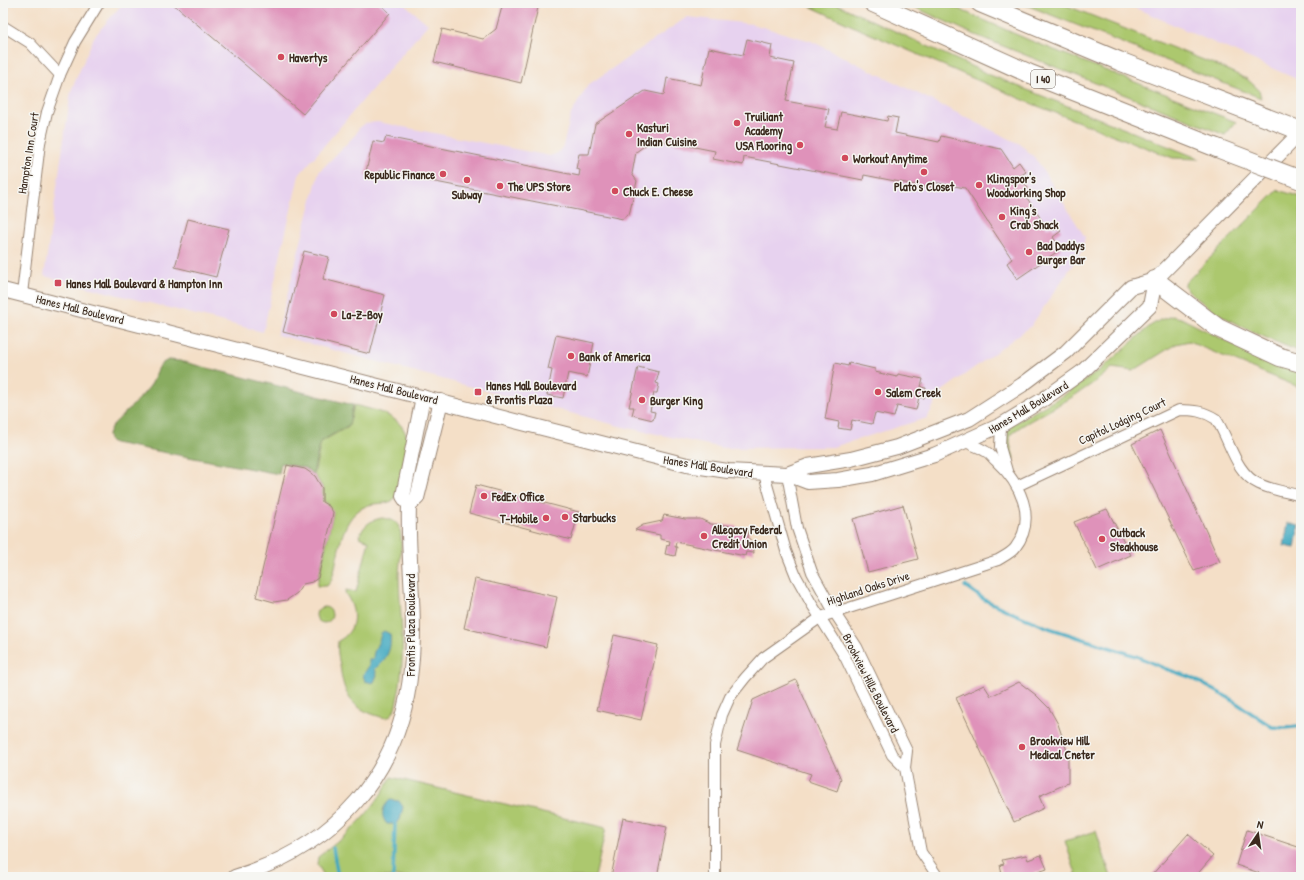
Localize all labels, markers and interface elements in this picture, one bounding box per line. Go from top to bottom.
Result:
place label: Havertys [289,49,328,67]
marker: Havertys [276,52,286,62]
road number: I 40 [1031,70,1055,88]
place label: Truiliant Academy [744,108,784,140]
street label: Hampton Inn Court [13,110,43,195]
marker: Truiliant Academy [732,118,742,128]
place label: Kasturi Indian Cuisine [637,119,697,150]
marker: Kasturi Indian Cuisine [624,129,634,139]
place label: USA Flooring [736,137,793,155]
marker: USA Flooring [795,140,805,150]
place label: Workout Anytime [853,150,928,168]
marker: Workout Anytime [840,153,850,163]
place label: Republic Finance [364,166,435,184]
marker: Plato's Closet [919,167,929,177]
marker: Republic Finance [438,169,448,179]
place label: Klingspor's Woodworking Shop [987,170,1066,202]
marker: Subway [462,175,472,185]
place label: The UPS Store [507,178,571,195]
place label: Plato's Closet [894,178,955,195]
marker: Klingspor's Woodworking Shop [974,180,984,190]
marker: The UPS Store [495,181,505,191]
place label: Chuck E. Cheese [623,183,693,200]
place label: Subway [452,186,482,204]
marker: Chuck E. Cheese [610,186,620,196]
place label: King's Crab Shack [1010,202,1059,233]
marker: King's Crab Shack [997,212,1007,222]
place label: Bad Daddys Burger Bar [1037,237,1086,269]
marker: Bad Daddys Burger Bar [1024,247,1034,257]
place label: Hanes Mall Boulevard & Hampton Inn [66,275,223,293]
marker: Hanes Mall Boulevard & Hampton Inn [53,278,63,288]
street label: Hanes Mall Boulevard [34,290,126,328]
place label: La-Z-Boy [342,306,383,324]
marker: La-Z-Boy [329,309,339,319]
place label: Bank of America [579,348,651,365]
marker: Bank of America [566,351,576,361]
street label: Hanes Mall Boulevard [348,370,440,408]
street label: Hanes Mall Boulevard [985,376,1071,438]
place label: Hanes Mall Boulevard & Frontis Plaza [486,377,576,408]
place label: Salem Creek [886,384,941,401]
marker: Hanes Mall Boulevard & Frontis Plaza [473,387,483,397]
marker: Salem Creek [873,387,883,397]
place label: Burger King [650,392,703,410]
street label: Capitol Lodging Court [1076,393,1169,449]
marker: Burger King [637,395,647,405]
street label: Hanes Mall Boulevard [662,451,754,481]
place label: FedEx Office [491,488,545,505]
marker: FedEx Office [479,491,489,501]
place label: Starbucks [573,509,616,526]
place label: T-Mobile [499,510,538,527]
marker: Starbucks [560,512,570,522]
marker: T-Mobile [541,513,551,523]
place label: Allegacy Federal Credit Union [712,521,782,552]
place label: Outback Steakhouse [1110,524,1158,555]
marker: Allegacy Federal Credit Union [699,531,709,541]
marker: Outback Steakhouse [1097,534,1107,544]
street label: Highland Oaks Drive [825,567,912,609]
street label: Frontis Plaza Boulevard [402,574,419,677]
street label: Brookview Hills Boulevard [839,630,904,736]
place label: Brookview Hill Medical Cneter [1030,732,1095,763]
marker: Brookview Hill Medical Cneter [1017,742,1027,752]
north arrow [1238,814,1278,854]
text: N [1256,817,1265,832]

